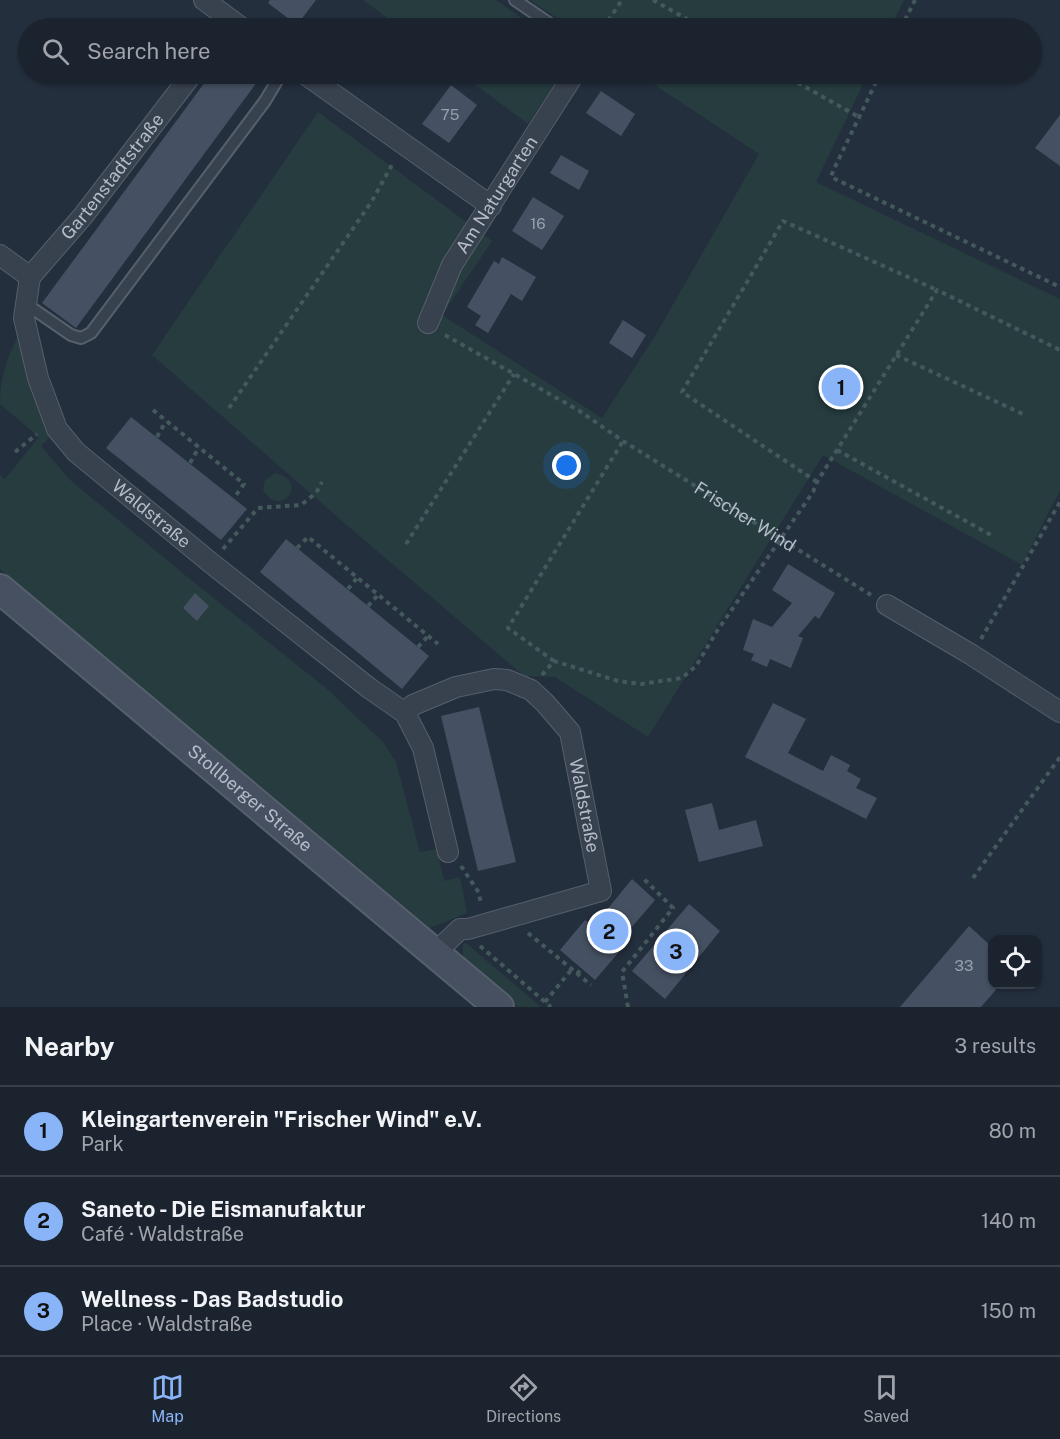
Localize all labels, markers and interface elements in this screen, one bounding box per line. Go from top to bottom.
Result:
search box [18,18,1042,84]
icon: search [39,35,72,68]
text: Search here [87,38,211,64]
house number: 75 [441,106,459,123]
street label: Gartenstadtstraße [56,109,168,244]
street label: Am Naturgarten [451,132,542,257]
house number: 16 [530,215,546,232]
pin: 1 [822,364,860,410]
your location [552,451,581,480]
street label: Waldstraße [108,475,195,552]
street label: Frischer Wind [691,477,800,556]
street label: Stollberger Straße [184,740,317,856]
street label: Waldstraße [565,756,604,854]
pin: 2 [590,908,628,954]
pin: 3 [656,928,696,974]
map controls [988,935,1042,989]
button: locate [988,935,1042,989]
house number: 33 [955,957,973,974]
text: Nearby [24,1031,114,1062]
text: 3 results [955,1034,1036,1058]
text: Kleingartenverein "Frischer Wind" e.V. [81,1106,482,1132]
text: 1 [39,1119,48,1143]
text: 80 m [989,1119,1036,1143]
text: Park [81,1132,124,1156]
text: Saneto - Die Eismanufaktur [81,1196,365,1222]
text: 2 [37,1209,50,1233]
text: 140 m [981,1209,1036,1233]
text: Café · Waldstraße [81,1222,244,1246]
text: Wellness - Das Badstudio [81,1286,343,1312]
text: 3 [37,1299,50,1323]
text: 150 m [981,1299,1036,1323]
text: Place · Waldstraße [81,1312,253,1336]
tab: Map [151,1371,184,1426]
tab: Directions [486,1371,561,1426]
tab: Saved [863,1371,909,1426]

